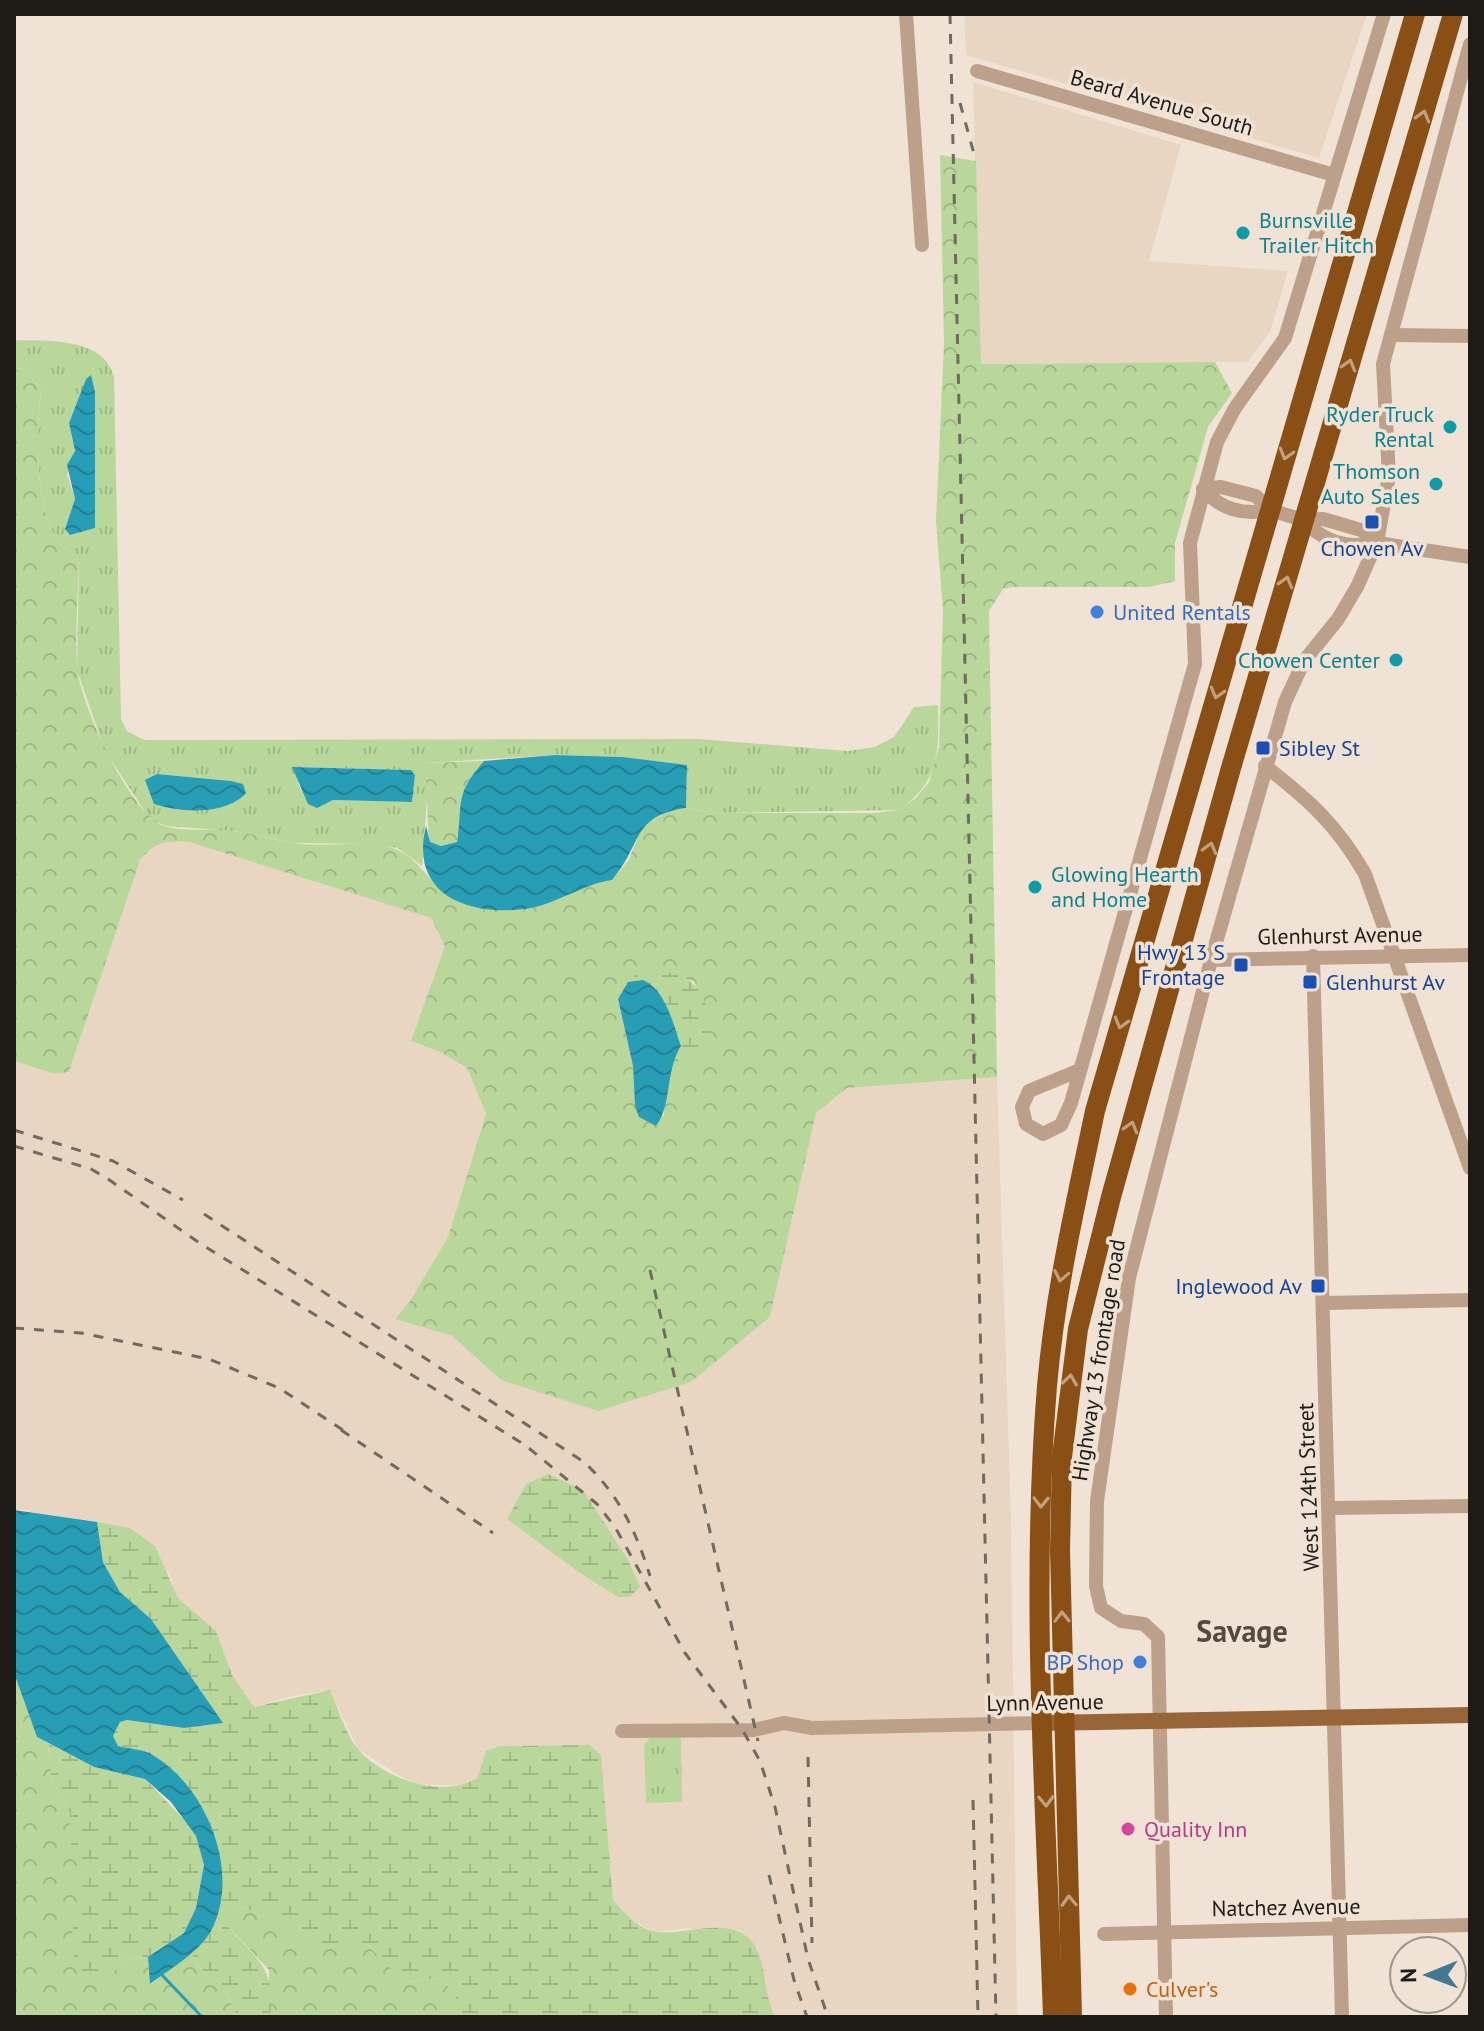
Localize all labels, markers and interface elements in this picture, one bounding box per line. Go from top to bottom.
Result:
street label: Beard Avenue South [1067,63,1257,141]
one-way arrow [1414,109,1430,123]
place label: Burnsville Trailer Hitch [1259,206,1374,259]
marker: Burnsville Trailer Hitch [1234,224,1252,242]
one-way arrow [1340,359,1356,373]
place label: Ryder Truck Rental [1326,400,1435,453]
marker: Ryder Truck Rental [1441,418,1459,436]
one-way arrow [1279,447,1295,461]
place label: Thomson Auto Sales [1321,457,1420,510]
marker: Thomson Auto Sales [1427,475,1445,493]
marker: Chowen Av [1363,513,1381,531]
place label: Chowen Av [1320,534,1424,562]
one-way arrow [1276,575,1293,589]
place label: United Rentals [1113,598,1251,626]
marker: United Rentals [1088,603,1106,621]
place label: Chowen Center [1238,646,1381,674]
marker: Chowen Center [1387,651,1405,669]
one-way arrow [1209,685,1226,699]
place label: Sibley St [1279,734,1361,762]
marker: Sibley St [1254,739,1272,757]
one-way arrow [1201,841,1218,855]
place label: Glowing Hearth and Home [1051,860,1199,913]
marker: Glowing Hearth and Home [1026,878,1044,896]
street label: Glenhurst Avenue [1257,920,1423,950]
place label: Hwy 13 S Frontage [1137,938,1225,991]
marker: Hwy 13 S Frontage [1232,956,1250,974]
place label: Glenhurst Av [1326,968,1445,996]
marker: Glenhurst Av [1301,973,1319,991]
one-way arrow [1114,1016,1130,1030]
one-way arrow [1122,1121,1138,1135]
street label: Highway 13 frontage road [1065,1237,1131,1483]
one-way arrow [1053,1269,1070,1283]
place label: Inglewood Av [1175,1272,1302,1300]
marker: Inglewood Av [1309,1277,1327,1295]
one-way arrow [1061,1373,1078,1387]
street label: West 124th Street [1291,1402,1325,1572]
one-way arrow [1032,1496,1050,1509]
one-way arrow [1053,1610,1070,1623]
district label: Savage [1196,1611,1288,1650]
place label: BP Shop [1046,1648,1124,1676]
marker: BP Shop [1131,1653,1149,1671]
street label: Lynn Avenue [986,1687,1104,1717]
one-way arrow [1037,1795,1054,1808]
place label: Quality Inn [1144,1815,1247,1843]
marker: Quality Inn [1119,1820,1137,1838]
street label: Natchez Avenue [1211,1892,1361,1922]
one-way arrow [1060,1894,1077,1907]
north arrow [1388,1935,1468,2015]
text: N [1394,1968,1422,1983]
place label: Culver's [1146,1975,1218,2003]
marker: Culver's [1121,1980,1139,1998]

